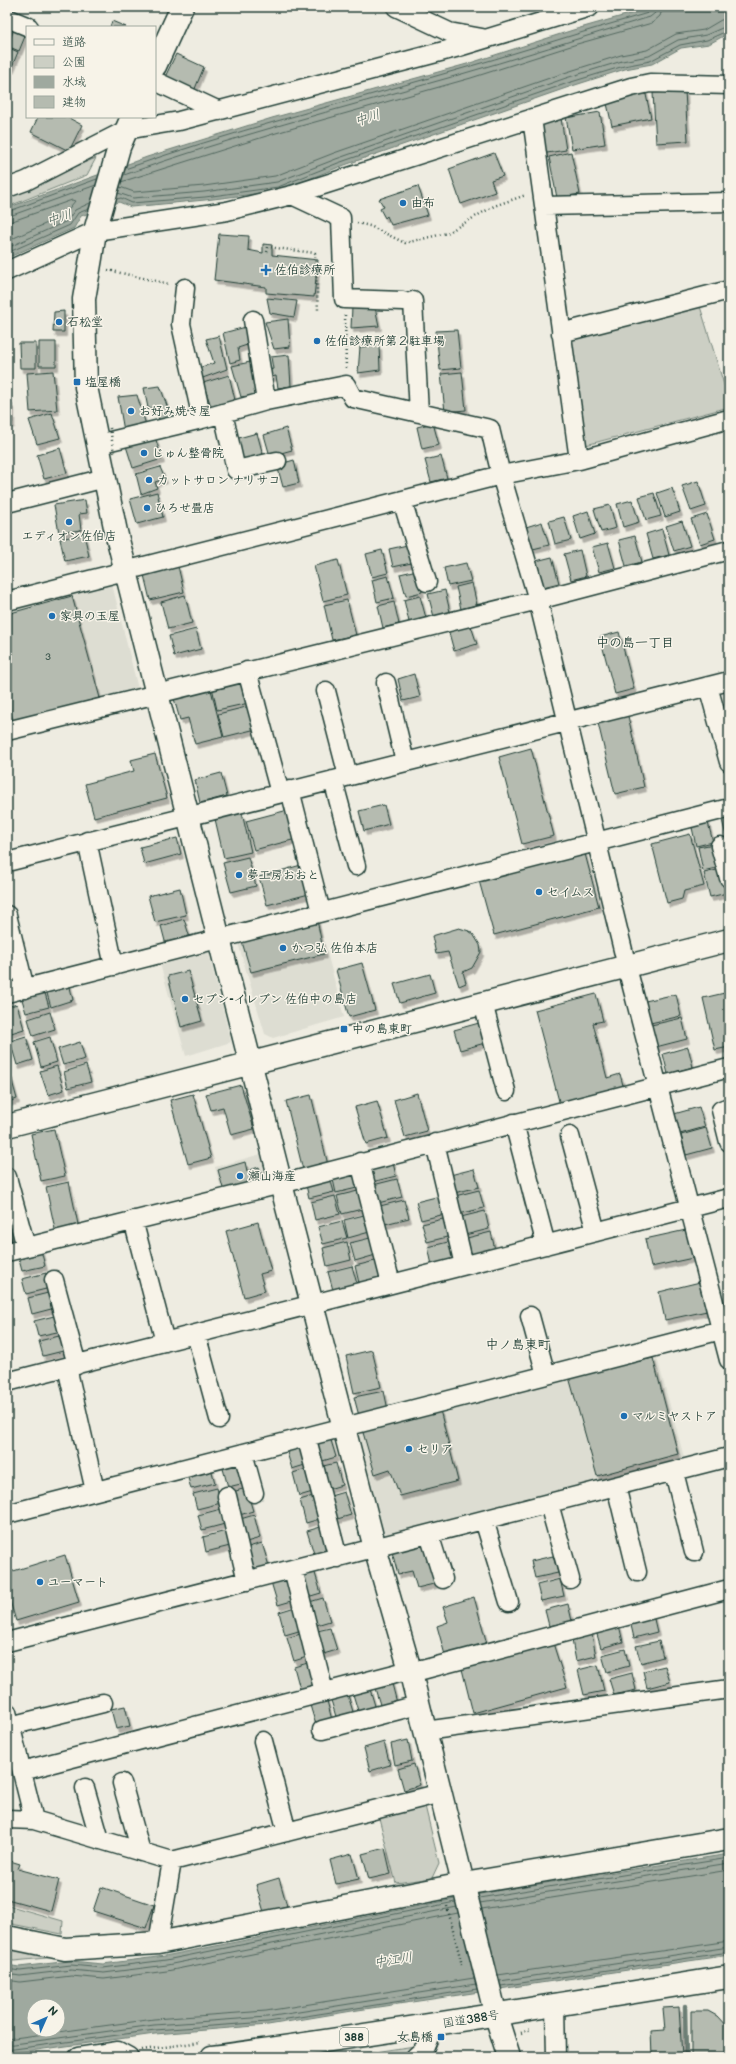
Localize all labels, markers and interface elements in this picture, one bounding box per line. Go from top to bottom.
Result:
legend [26,26,156,118]
text: 道路 [62,35,86,50]
text: 公園 [62,55,86,70]
text: 水域 [62,75,86,90]
text: 建物 [62,95,86,110]
water label: 中川 [352,106,382,130]
place label: 由布 [411,196,435,211]
marker: 由布 [398,198,408,208]
water label: 中川 [44,206,74,230]
place label: 佐伯診療所 [275,263,336,278]
marker: 佐伯診療所 [260,264,272,276]
place label: 石松堂 [67,315,103,330]
marker: 石松堂 [54,317,64,327]
place label: 佐伯診療所第２駐車場 [325,334,445,349]
marker: 佐伯診療所第２駐車場 [312,336,322,346]
place label: 塩屋橋 [85,375,121,390]
marker: 塩屋橋 [72,377,82,387]
place label: お好み焼き屋 [139,404,211,419]
marker: お好み焼き屋 [126,406,136,416]
place label: じゅん整骨院 [152,446,224,461]
marker: じゅん整骨院 [139,448,149,458]
place label: カットサロン ナリサコ [157,473,280,488]
marker: カットサロン ナリサコ [144,475,154,485]
place label: ひろせ畳店 [155,501,215,516]
marker: ひろせ畳店 [142,503,152,513]
marker: エディオン佐伯店 [64,517,74,527]
place label: エディオン佐伯店 [21,529,117,544]
place label: 家具の玉屋 [60,609,120,624]
marker: 家具の玉屋 [47,611,57,621]
district label: 中の島一丁目 [596,635,674,651]
house number: 3 [45,651,51,663]
place label: 夢工房おおと [247,868,319,883]
marker: 夢工房おおと [234,870,244,880]
place label: セイムス [547,885,595,900]
marker: セイムス [534,887,544,897]
place label: かつ弘 佐伯本店 [291,941,378,956]
marker: かつ弘 佐伯本店 [278,943,288,953]
place label: セブン-イレブン 佐伯中の島店 [193,992,357,1007]
marker: セブン-イレブン 佐伯中の島店 [180,994,190,1004]
place label: 中の島東町 [352,1022,412,1037]
marker: 中の島東町 [339,1024,349,1034]
place label: 瀬山海産 [248,1169,296,1184]
marker: 瀬山海産 [235,1171,245,1181]
district label: 中ノ島東町 [485,1337,551,1353]
place label: マルミヤストア [632,1409,717,1424]
marker: マルミヤストア [619,1411,629,1421]
place label: セリア [417,1442,453,1457]
marker: セリア [404,1444,414,1454]
place label: ユーマート [48,1575,108,1590]
marker: ユーマート [35,1577,45,1587]
water label: 中江川 [373,1949,414,1971]
north arrow [26,1998,66,2038]
text: N [45,2004,60,2019]
street label: 国道388号 [442,2008,501,2031]
road number: 388 [340,2028,368,2046]
place label: 女島橋 [397,2030,433,2045]
marker: 女島橋 [436,2032,446,2042]

